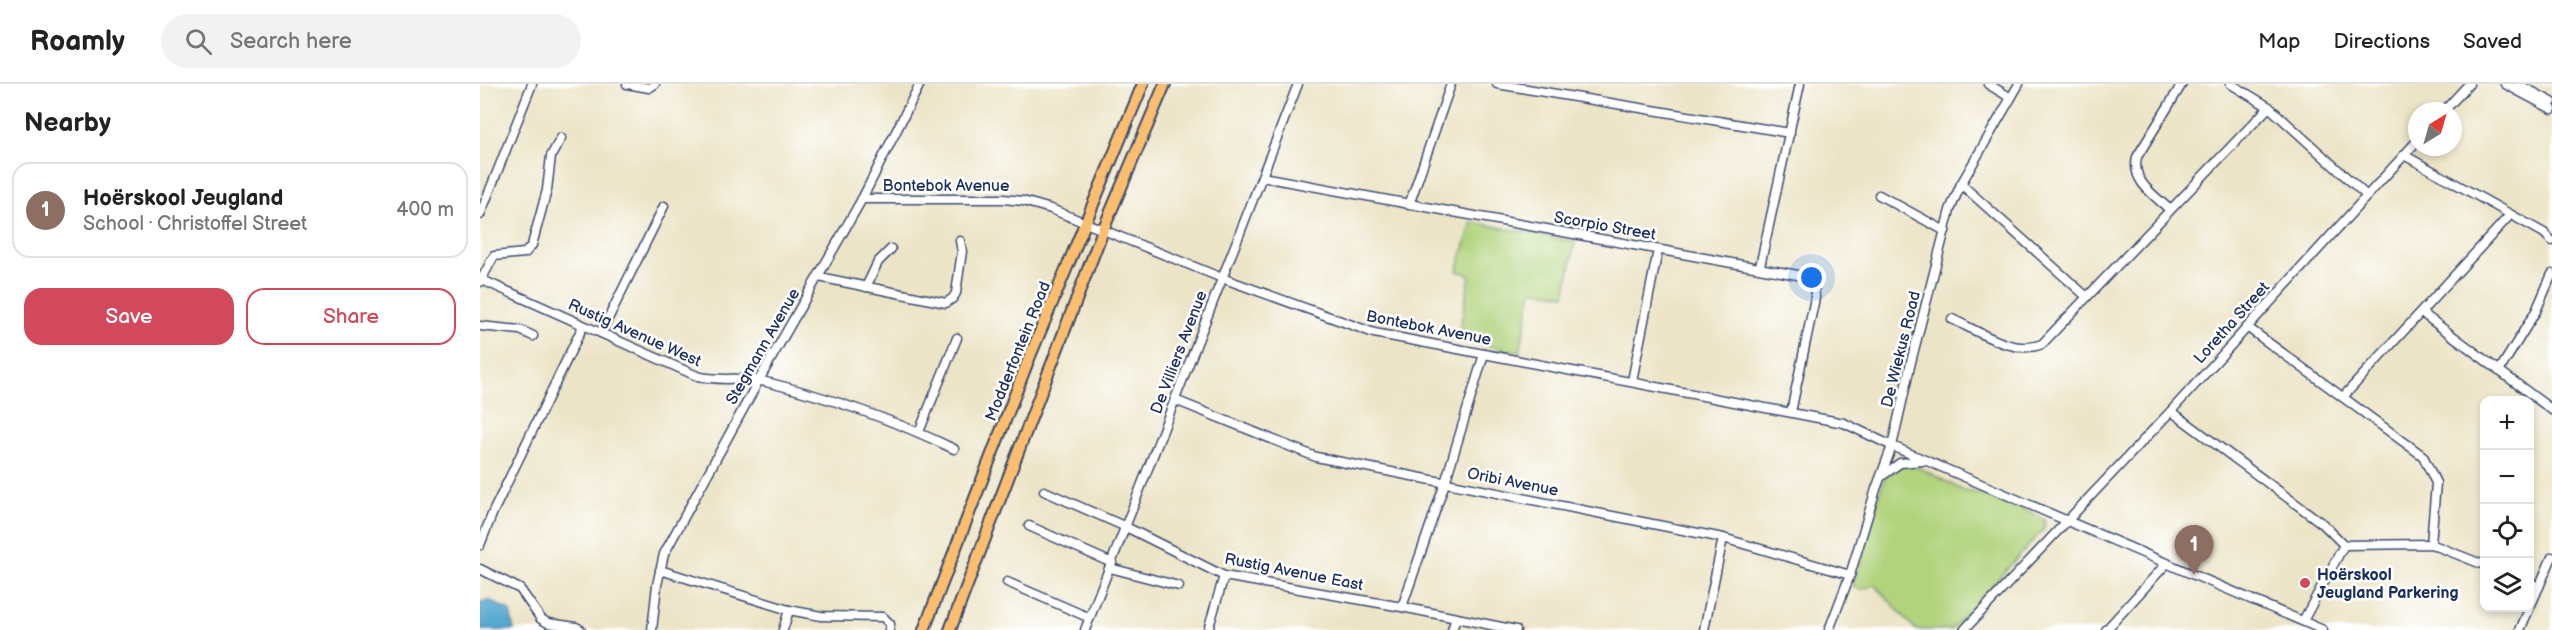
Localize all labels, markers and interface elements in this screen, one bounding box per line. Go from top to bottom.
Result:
search box [161,14,581,68]
text: Roamly [30,25,125,58]
icon: search [182,25,215,58]
text: Search here [230,28,352,55]
text: Map [2258,29,2301,54]
text: Directions [2334,29,2430,54]
text: Saved [2463,29,2522,54]
north arrow [2408,102,2462,156]
text: Nearby [24,108,111,139]
street label: Bontebok Avenue [883,177,1010,196]
text: Hoërskool Jeugland [83,185,283,212]
text: 1 [41,198,50,222]
text: 400 m [396,198,454,222]
street label: Scorpio Street [1552,208,1657,245]
text: School · Christoffel Street [83,212,307,236]
your location [1797,263,1826,292]
street label: Loretha Street [2190,278,2274,368]
street label: Modderfontein Road [982,279,1055,424]
street label: Stegmann Avenue [722,285,805,408]
button: Save [24,288,234,345]
button: Share [246,288,456,345]
street label: De Villiers Avenue [1147,288,1212,417]
street label: De Wiekus Road [1878,289,1925,410]
street label: Rustig Avenue West [565,295,704,371]
street label: Bontebok Avenue [1365,307,1493,350]
map controls [2480,396,2534,612]
button: + [2480,396,2534,450]
button: − [2480,450,2534,504]
street label: Oribi Avenue [1466,464,1560,501]
button: locate [2480,504,2534,558]
pin: 1 [2174,526,2214,575]
street label: Rustig Avenue East [1223,550,1365,595]
button: layers [2480,558,2534,612]
place label: Hoërskool Jeugland Parkering [2317,566,2458,603]
marker: Hoërskool Jeugland Parkering [2298,576,2312,590]

